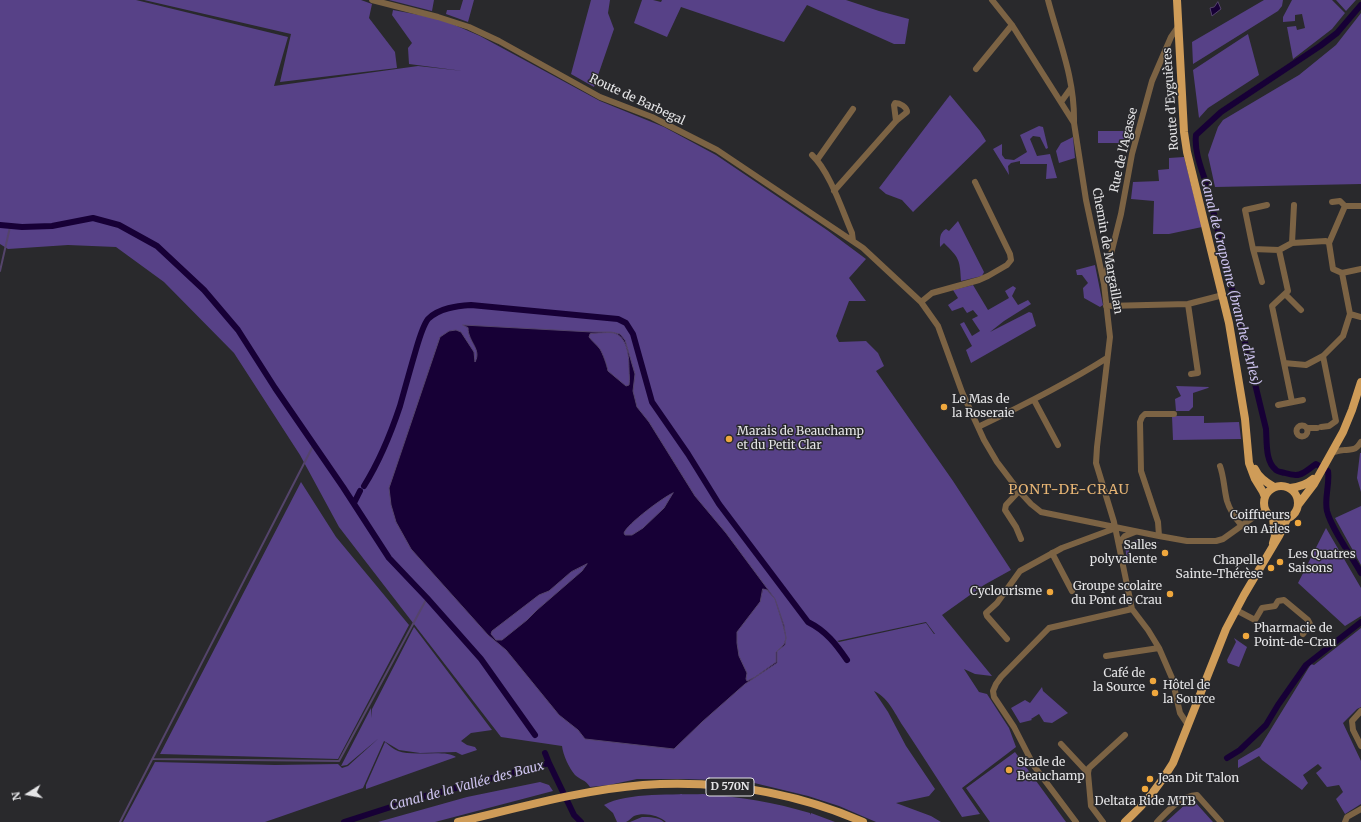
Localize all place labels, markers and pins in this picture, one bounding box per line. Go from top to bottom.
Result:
place label: Le Mas de la Roseraie [952,393,1014,421]
marker: Le Mas de la Roseraie [939,402,949,412]
place label: Marais de Beauchamp et du Petit Clar [737,425,864,453]
marker: Marais de Beauchamp et du Petit Clar [724,434,734,444]
place label: Coiffueurs en Arles [1230,509,1290,537]
marker: Coiffueurs en Arles [1293,518,1303,528]
place label: Salles polyvalente [1090,539,1157,567]
marker: Salles polyvalente [1160,548,1170,558]
place label: Les Quatres Saisons [1288,548,1356,576]
place label: Chapelle Sainte-Thérèse [1176,554,1263,582]
marker: Les Quatres Saisons [1275,557,1285,567]
marker: Chapelle Sainte-Thérèse [1266,563,1276,573]
place label: Groupe scolaire du Pont de Crau [1071,580,1162,608]
place label: Cyclourisme [970,585,1042,599]
marker: Cyclourisme [1045,587,1055,597]
marker: Groupe scolaire du Pont de Crau [1165,589,1175,599]
place label: Pharmacie de Point-de-Crau [1254,622,1336,650]
marker: Pharmacie de Point-de-Crau [1241,631,1251,641]
place label: Café de la Source [1093,667,1145,695]
marker: Café de la Source [1148,676,1158,686]
place label: Hôtel de la Source [1163,679,1215,707]
marker: Hôtel de la Source [1150,688,1160,698]
place label: Stade de Beauchamp [1017,756,1085,784]
marker: Stade de Beauchamp [1004,765,1014,775]
place label: Jean Dit Talon [1158,772,1239,786]
marker: Jean Dit Talon [1145,774,1155,784]
marker: Deltata Ride MTB [1140,784,1150,794]
place label: Deltata Ride MTB [1095,795,1195,809]

